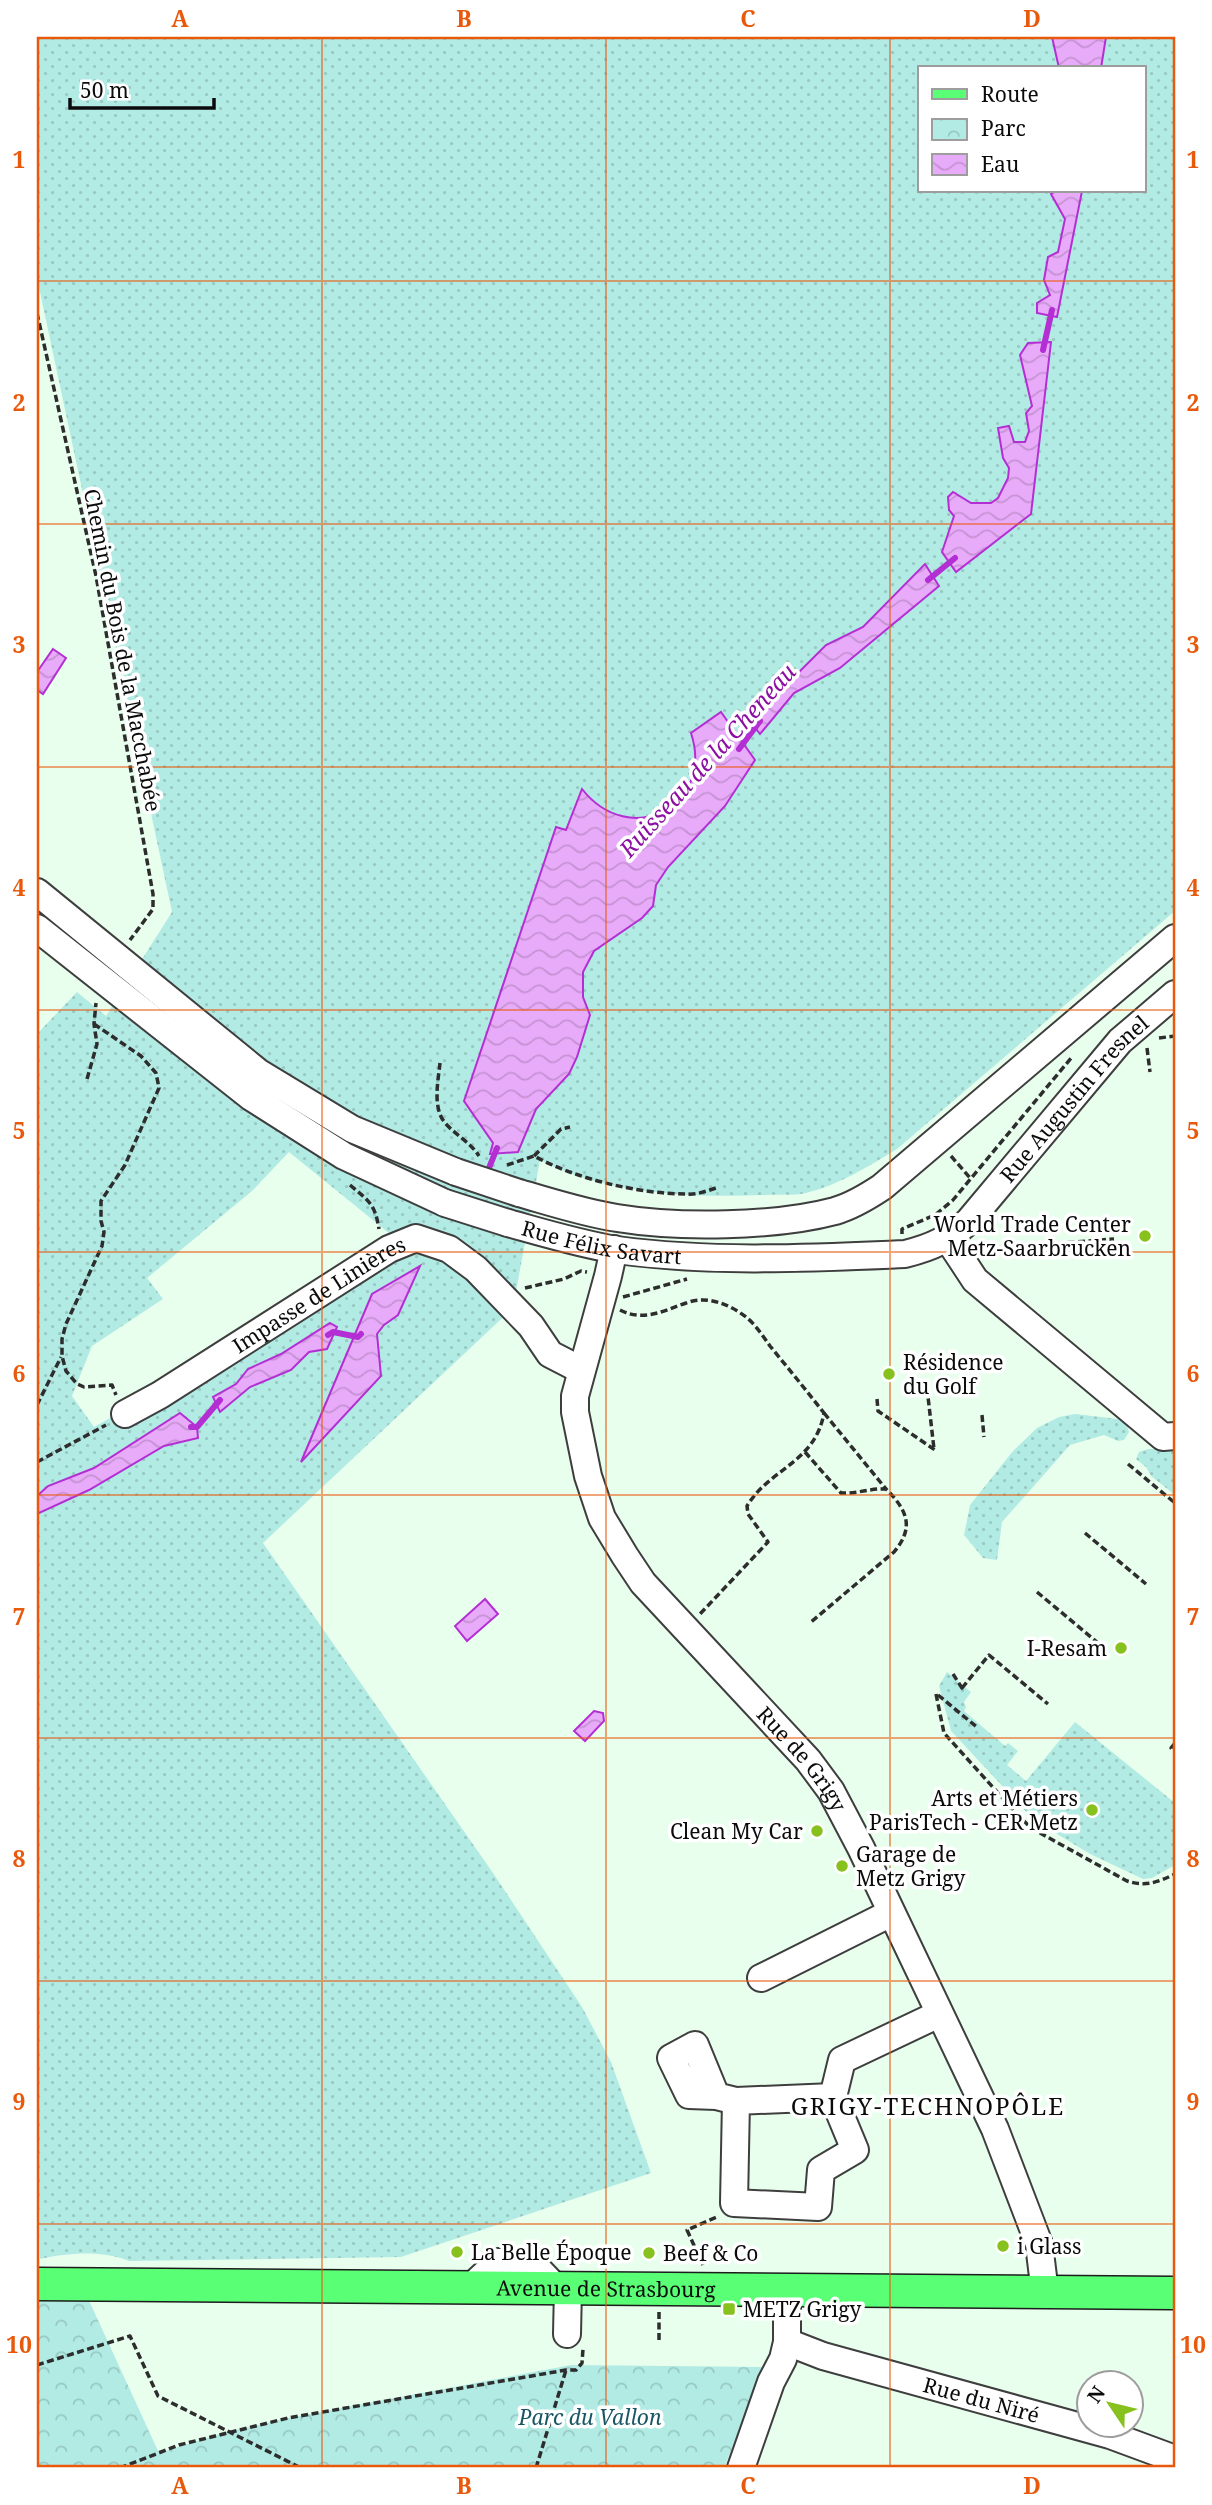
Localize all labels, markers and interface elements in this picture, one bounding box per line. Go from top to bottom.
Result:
text: A [171,2,189,34]
text: B [456,2,472,34]
text: C [740,2,756,34]
text: D [1023,2,1041,34]
scale bar [70,66,214,110]
legend [918,66,1146,192]
text: 50 m [80,76,129,104]
text: Route [981,80,1039,108]
text: Parc [981,114,1026,142]
text: 1 [13,143,26,175]
text: 1 [1187,143,1200,175]
text: Eau [981,150,1019,178]
text: 2 [13,386,26,418]
text: 2 [1187,386,1200,418]
street label: Chemin du Bois de la Macchabée [78,486,168,814]
text: 3 [13,628,26,660]
text: 3 [1187,628,1200,660]
water label: Ruisseau de la Cheneau [611,656,803,865]
text: 4 [13,871,26,903]
text: 4 [1187,871,1200,903]
street label: Rue Augustin Fresnel [993,1009,1155,1188]
text: 5 [13,1114,26,1146]
text: 5 [1187,1114,1200,1146]
place label: World Trade Center Metz-Saarbrucken [933,1210,1131,1262]
street label: Rue Félix Savart [519,1214,682,1270]
marker: World Trade Center Metz-Saarbrucken [1137,1228,1153,1244]
street label: Impasse de Linières [227,1230,409,1359]
place label: Résidence du Golf [903,1348,1003,1400]
text: 6 [13,1357,26,1389]
text: 6 [1187,1357,1200,1389]
marker: Résidence du Golf [881,1366,897,1382]
text: 7 [13,1600,26,1632]
text: 7 [1187,1600,1200,1632]
place label: I-Resam [1027,1634,1107,1662]
marker: I-Resam [1113,1640,1129,1656]
street label: Rue de Grigy [751,1700,853,1816]
place label: Arts et Métiers ParisTech - CER Metz [869,1784,1078,1836]
marker: Arts et Métiers ParisTech - CER Metz [1084,1802,1100,1818]
place label: Clean My Car [670,1817,803,1845]
marker: Clean My Car [809,1823,825,1839]
place label: Garage de Metz Grigy [856,1840,965,1892]
text: 8 [13,1842,26,1874]
text: 8 [1187,1842,1200,1874]
marker: Garage de Metz Grigy [834,1858,850,1874]
text: 9 [13,2085,26,2117]
text: 9 [1187,2085,1200,2117]
district label: GRIGY-TECHNOPÔLE [791,2089,1065,2122]
place label: i Glass [1017,2232,1081,2260]
place label: La Belle Époque [471,2238,632,2266]
marker: i Glass [995,2238,1011,2254]
place label: Beef & Co [663,2239,758,2267]
marker: La Belle Époque [449,2244,465,2260]
marker: Beef & Co [641,2245,657,2261]
street label: Avenue de Strasbourg [496,2274,716,2303]
place label: METZ Grigy [743,2295,861,2323]
marker: METZ Grigy [721,2301,737,2317]
text: 10 [6,2328,32,2360]
text: 10 [1180,2328,1206,2360]
north arrow [1076,2368,1146,2438]
street label: Rue du Niré [920,2370,1043,2429]
text: N [1081,2381,1111,2408]
park label: Parc du Vallon [518,2403,662,2431]
text: A [171,2469,189,2501]
text: B [456,2469,472,2501]
text: C [740,2469,756,2501]
text: D [1023,2469,1041,2501]

